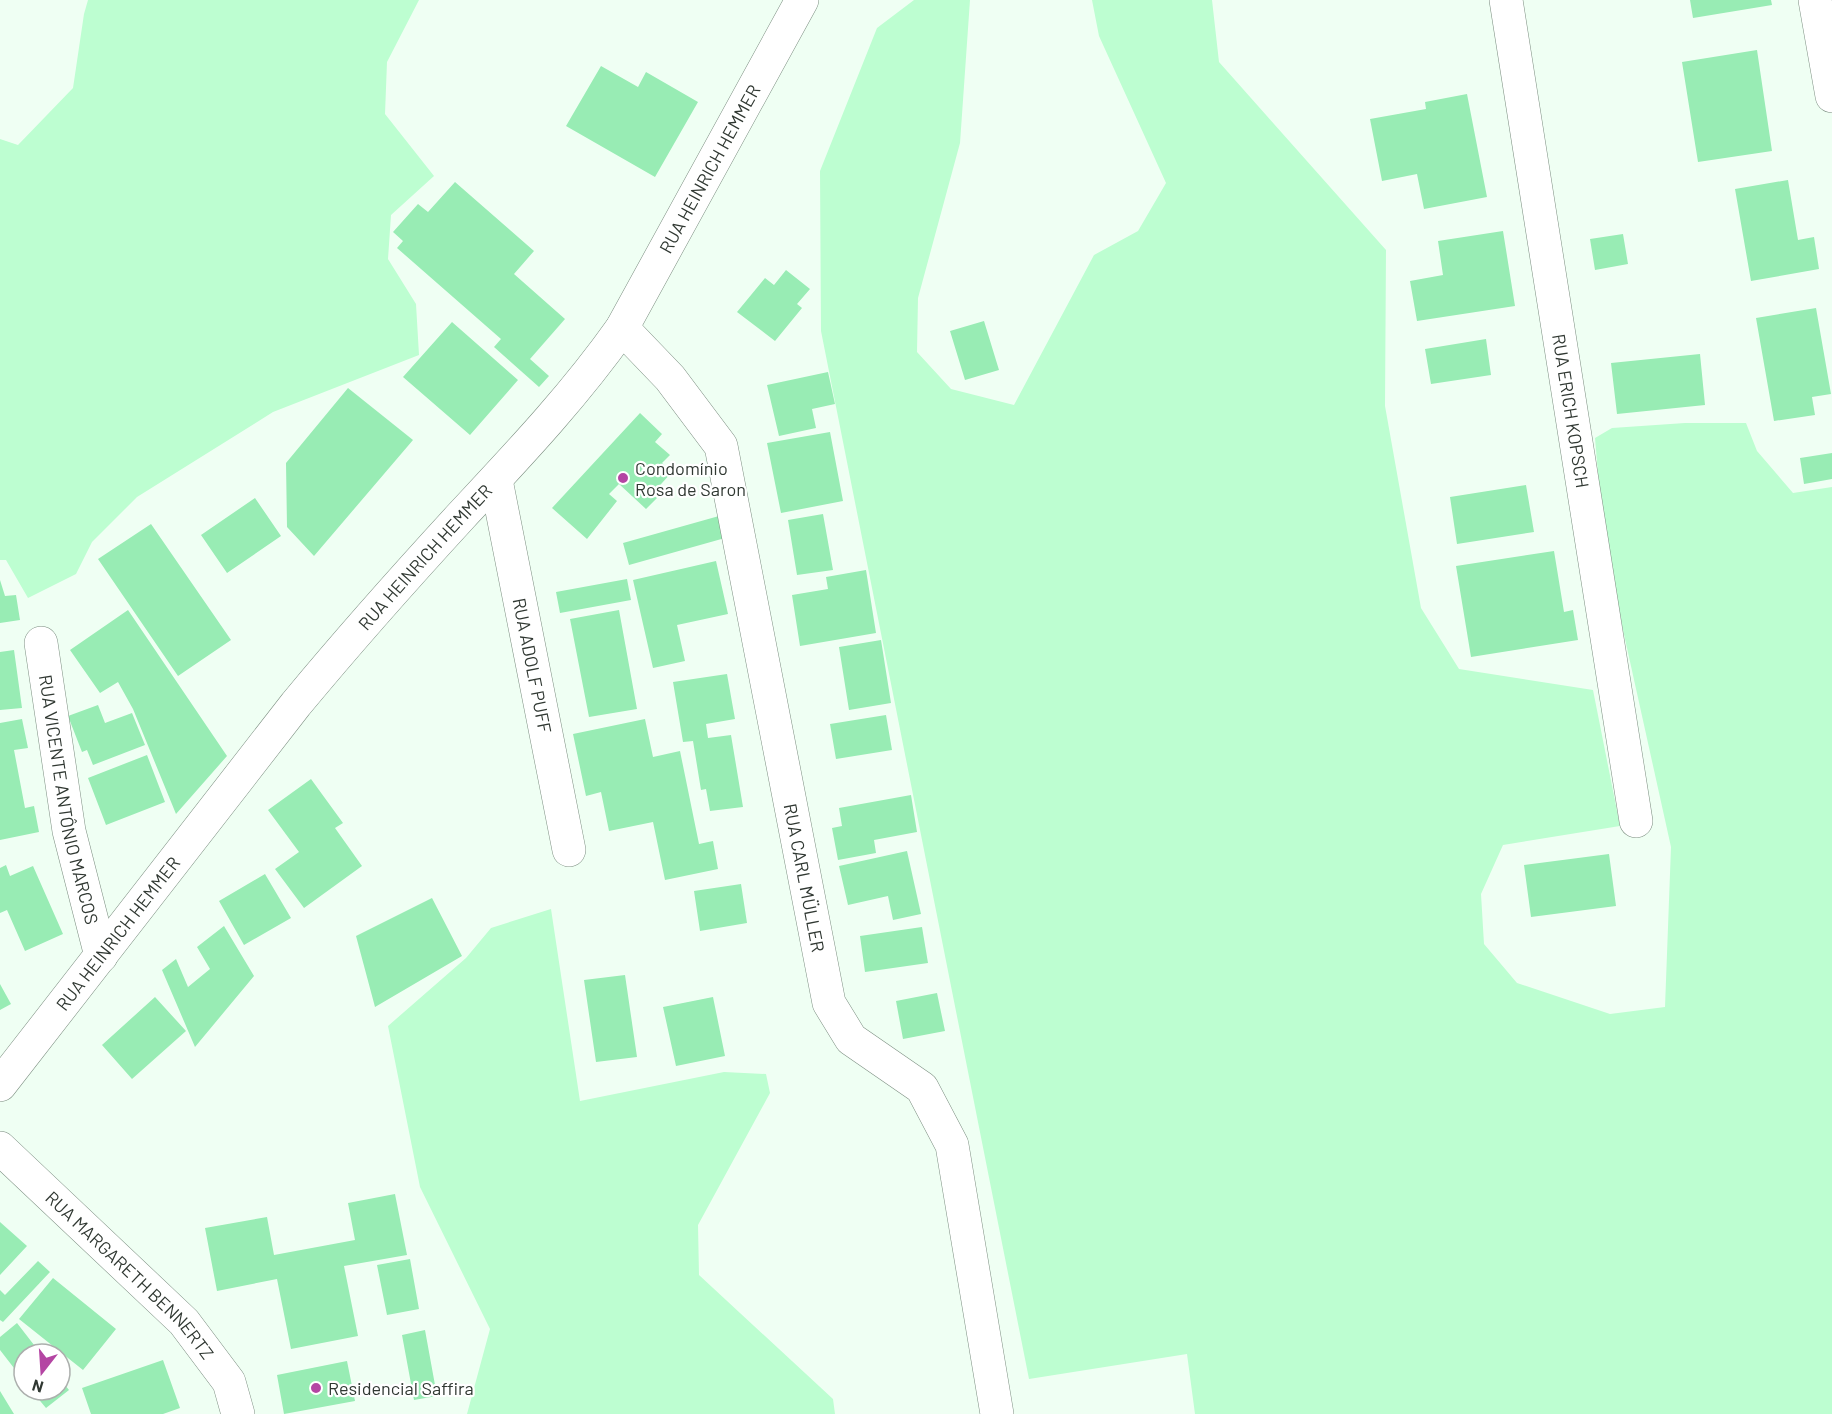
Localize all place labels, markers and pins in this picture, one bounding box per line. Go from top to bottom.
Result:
place label: Condomínio Rosa de Saron [635,457,746,500]
marker: Condomínio Rosa de Saron [616,471,630,485]
place label: Residencial Saffira [328,1377,474,1399]
marker: Residencial Saffira [309,1381,323,1395]

